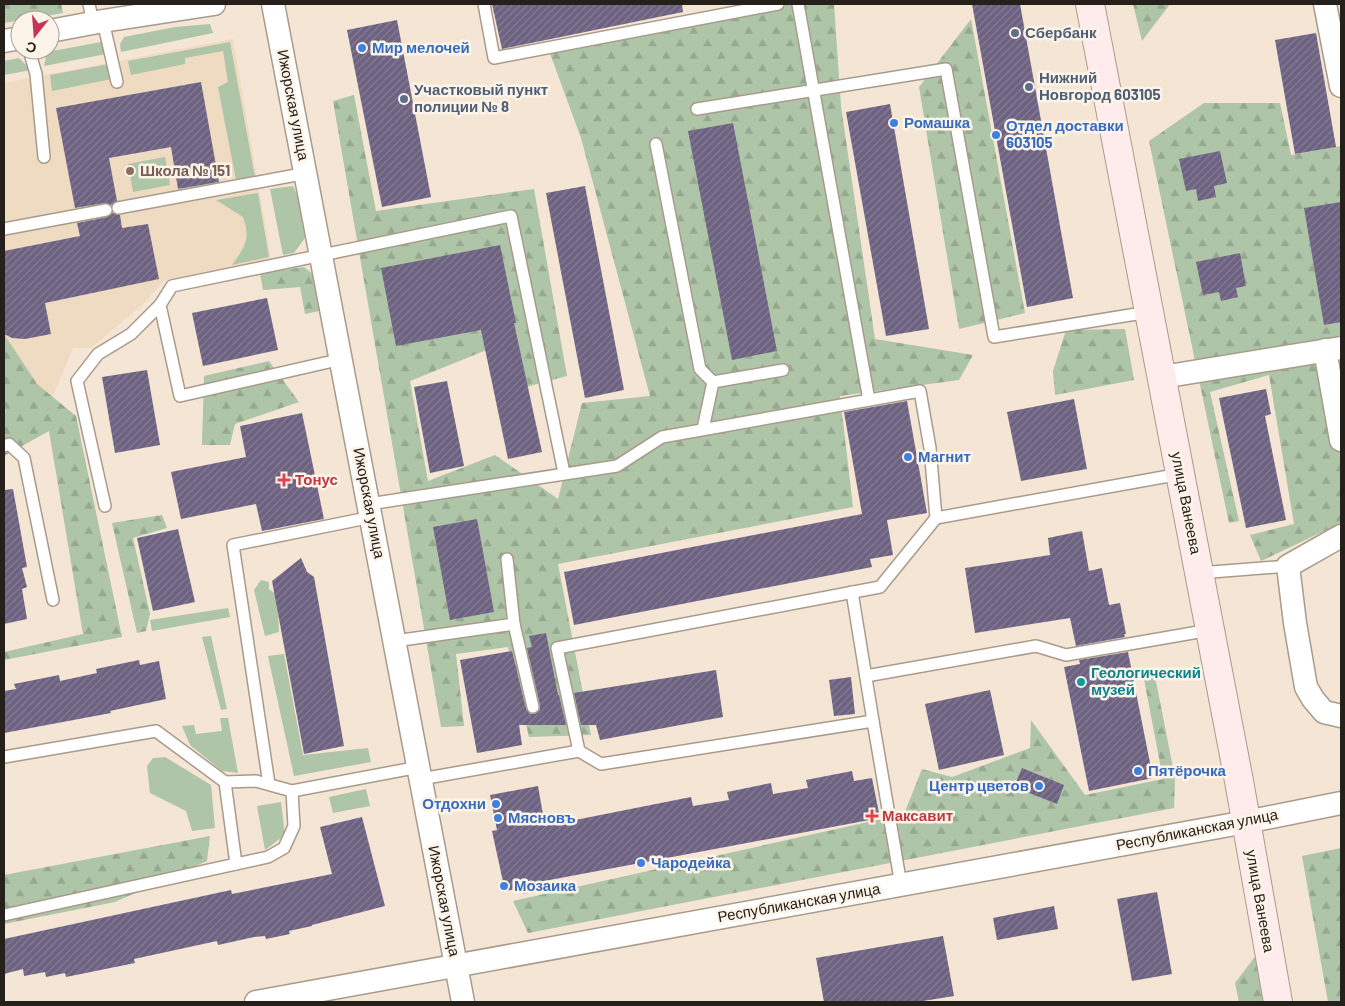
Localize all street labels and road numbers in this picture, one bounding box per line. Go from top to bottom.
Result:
street label: Ижорская улица [274,48,314,162]
street label: Ижорская улица [350,446,390,560]
street label: улица Ванеева [1168,450,1206,556]
street label: Республиканская улица [1114,804,1280,854]
street label: Ижорская улица [425,844,465,958]
street label: улица Ванеева [1243,848,1279,954]
street label: Республиканская улица [716,879,882,925]

